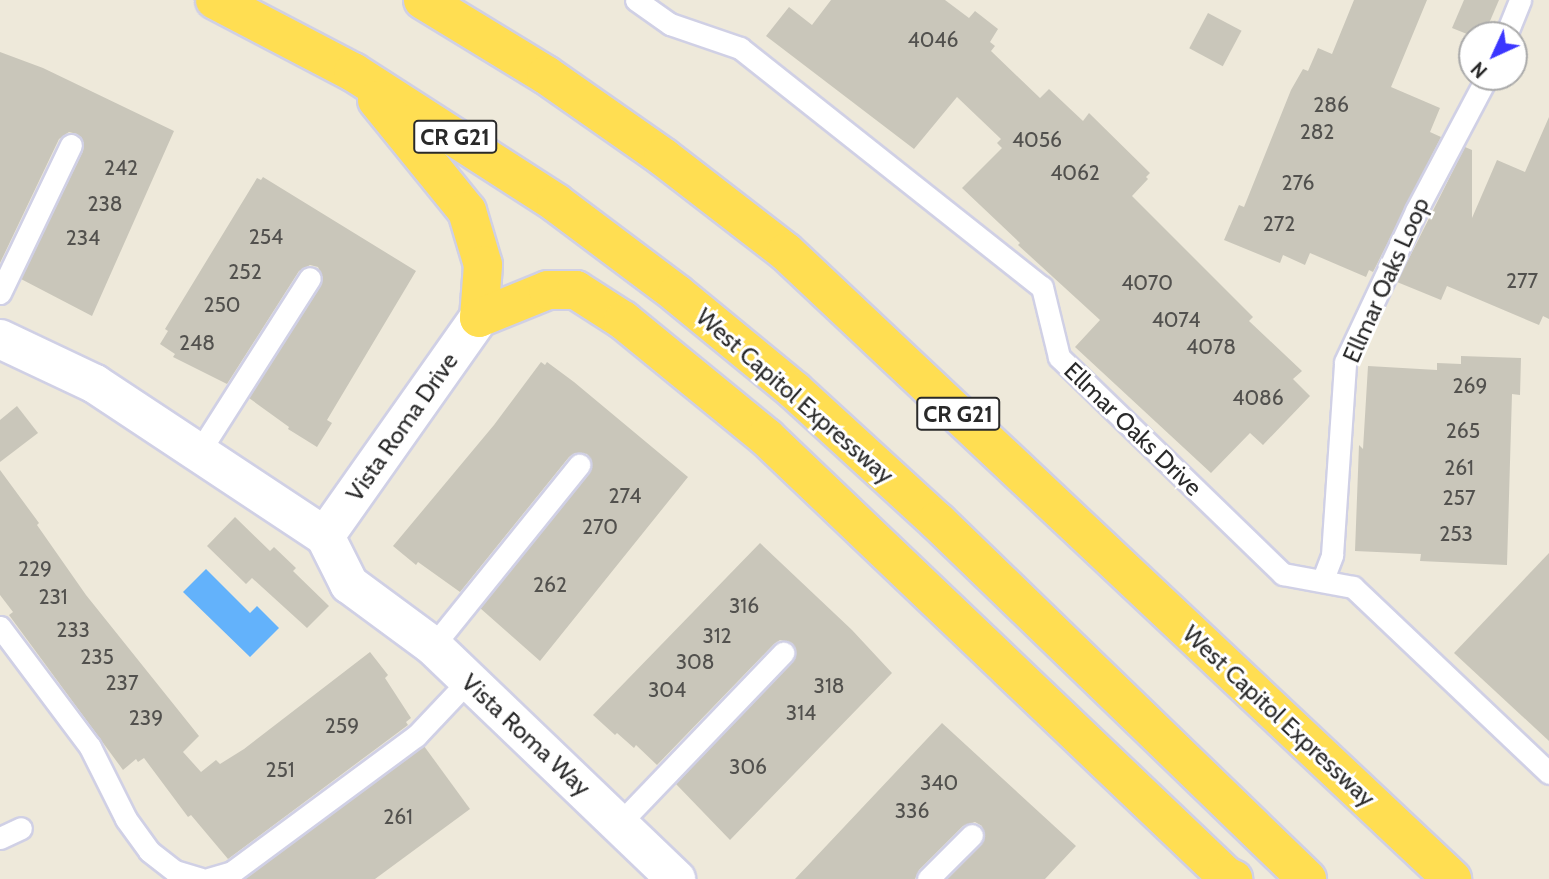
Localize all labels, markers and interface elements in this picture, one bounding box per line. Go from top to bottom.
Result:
north arrow [1458,21,1528,91]
house number: 4046 [908,27,958,53]
text: N [1466,57,1492,83]
house number: 286 [1313,92,1349,118]
road number: CR G21 [413,118,497,156]
house number: 282 [1300,119,1334,145]
house number: 4056 [1012,127,1062,153]
house number: 242 [104,155,138,181]
house number: 4062 [1050,160,1100,186]
house number: 276 [1282,170,1314,196]
house number: 238 [87,191,123,217]
street label: Ellmar Oaks Loop [1337,193,1435,367]
house number: 272 [1263,211,1295,237]
house number: 254 [249,224,283,250]
house number: 234 [66,225,100,251]
house number: 252 [228,259,262,285]
house number: 277 [1506,268,1538,294]
house number: 4070 [1121,270,1173,296]
house number: 250 [203,292,241,318]
street label: West Capitol Expressway [690,302,900,490]
house number: 4074 [1152,307,1200,333]
house number: 248 [179,330,215,356]
house number: 4078 [1186,334,1236,360]
street label: Vista Roma Drive [340,347,464,507]
street label: Ellmar Oaks Drive [1058,356,1208,502]
house number: 269 [1453,373,1487,399]
house number: 4086 [1232,385,1284,411]
road number: CR G21 [916,394,1000,434]
house number: 265 [1446,418,1480,444]
house number: 261 [1444,455,1474,481]
house number: 274 [609,483,641,509]
house number: 257 [1443,485,1475,511]
house number: 270 [582,514,618,540]
house number: 253 [1439,521,1473,547]
house number: 229 [18,556,52,582]
house number: 262 [533,572,567,598]
house number: 231 [38,584,68,610]
house number: 316 [729,593,759,619]
house number: 233 [56,617,90,643]
street label: West Capitol Expressway [1177,619,1381,813]
house number: 312 [702,623,732,649]
house number: 235 [80,644,114,670]
house number: 308 [676,649,714,675]
street label: Vista Roma Way [456,668,596,802]
house number: 237 [106,670,138,696]
house number: 318 [814,673,844,699]
house number: 304 [648,677,686,703]
house number: 314 [786,700,816,726]
house number: 239 [129,705,163,731]
house number: 259 [325,713,359,739]
house number: 306 [729,754,767,780]
house number: 251 [265,757,295,783]
house number: 340 [920,770,958,796]
house number: 336 [895,798,929,824]
house number: 261 [383,804,413,830]

